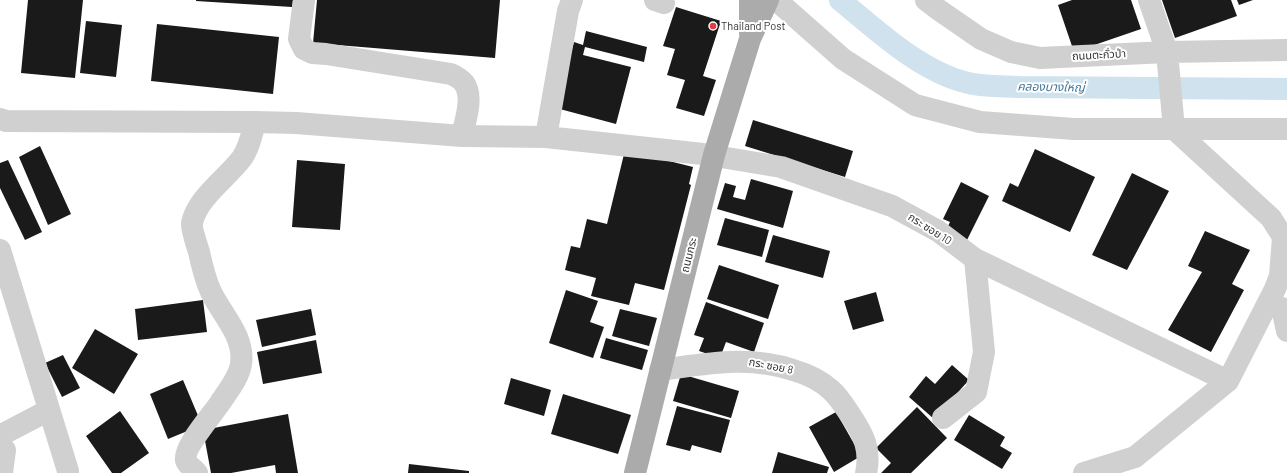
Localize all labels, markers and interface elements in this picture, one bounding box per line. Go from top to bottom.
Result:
place label: Thailand Post [721,19,785,33]
marker: Thailand Post [708,21,718,31]
street label: ถนนตะกั่วป่า [1072,47,1126,63]
water label: คลองบางใหญ่ [1017,79,1085,95]
street label: กระ ซอย 10 [906,210,954,248]
street label: ถนนกระ [678,236,700,274]
street label: กระ ซอย 8 [748,355,794,377]

